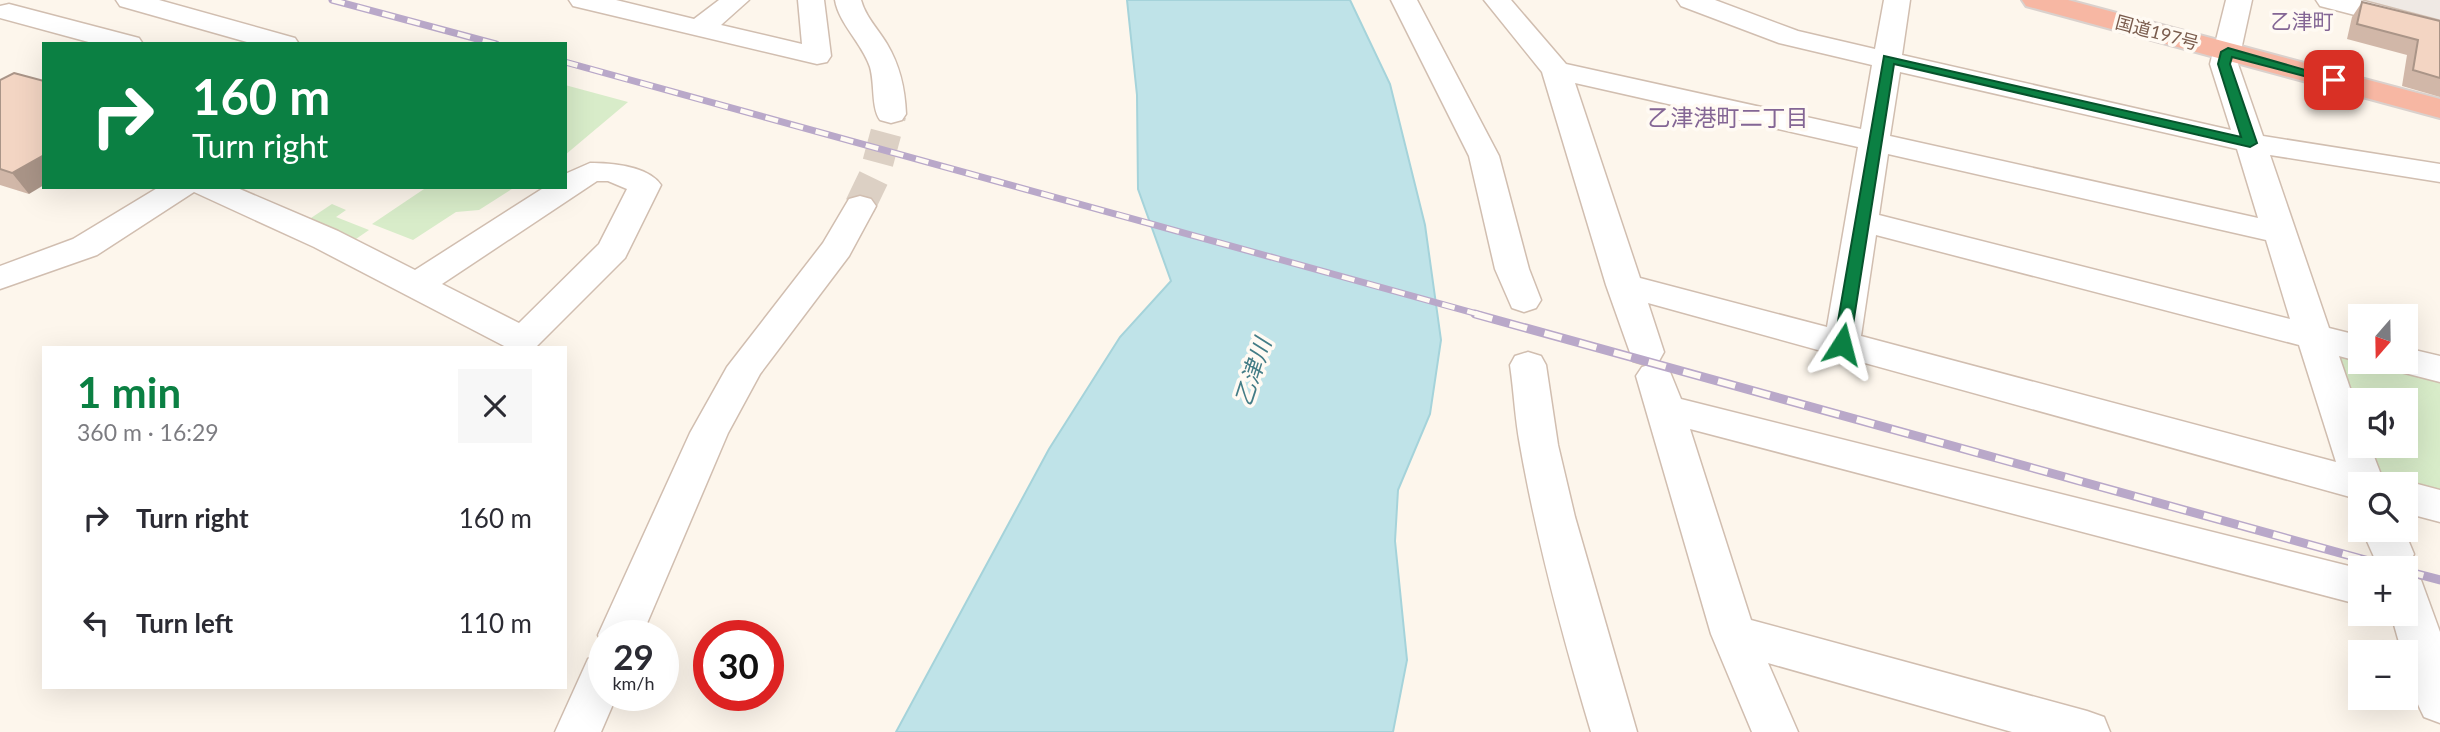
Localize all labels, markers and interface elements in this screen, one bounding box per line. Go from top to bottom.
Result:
district label: 乙津町 [2271,8,2334,33]
street label: 国道197号 [2113,10,2201,54]
pin [2304,50,2364,110]
icon: arrive [2315,61,2353,99]
text: 160 m [192,67,330,125]
icon: right [77,70,168,161]
district label: 乙津港町二丁目 [1648,103,1809,131]
text: Turn right [192,126,328,165]
north arrow [2348,304,2418,374]
map controls [2348,304,2418,710]
position arrow [1805,307,1879,381]
water label: 乙津川 [1228,332,1277,409]
text: 1 min [77,367,181,417]
button: close [458,369,532,443]
button: sound [2348,388,2418,458]
text: 360 m · 16:29 [77,418,219,446]
button: search [2348,472,2418,542]
icon: right [77,499,115,537]
text: Turn right [136,502,249,534]
text: 160 m [459,502,532,534]
button: + [2348,556,2418,626]
icon: left [77,604,115,642]
text: Turn left [136,607,233,639]
text: 110 m [459,607,532,639]
speed limit sign: 30 [693,620,784,711]
text: 29 [613,635,654,677]
button: − [2348,640,2418,710]
text: km/h [612,672,655,694]

